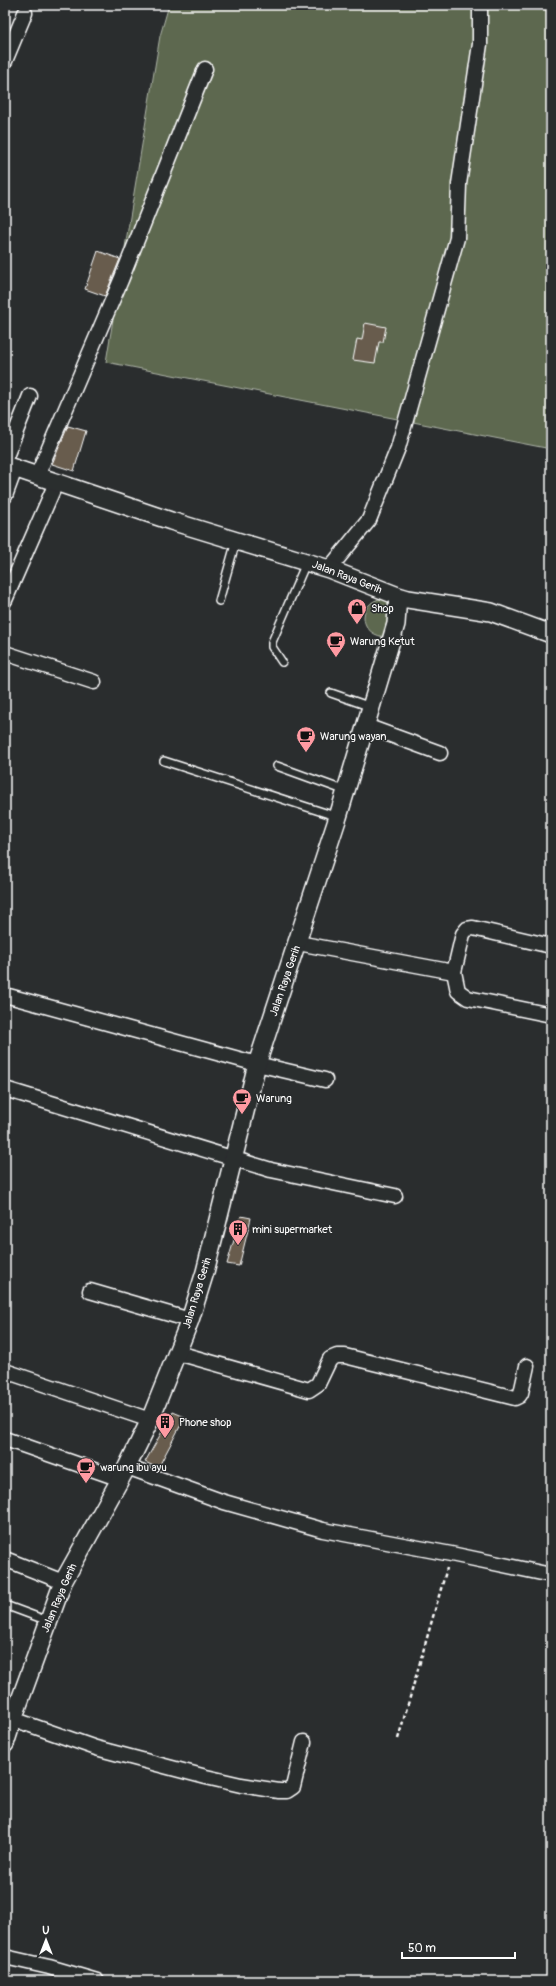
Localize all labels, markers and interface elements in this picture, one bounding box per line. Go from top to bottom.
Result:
street label: Jalan Raya Gerih [310,558,384,596]
shop icon: Shop [346,597,368,625]
place label: Shop [371,602,394,615]
cafe icon: Warung Ketut [325,630,347,658]
place label: Warung Ketut [350,635,415,648]
cafe icon: Warung wayan [295,725,317,753]
place label: Warung wayan [320,730,386,743]
street label: Jalan Raya Gerih [267,944,303,1018]
cafe icon: Warung [231,1087,253,1115]
place label: Warung [256,1092,292,1105]
building icon: mini supermarket [227,1218,249,1246]
place label: mini supermarket [252,1223,333,1236]
street label: Jalan Raya Gerih [180,1256,214,1330]
building icon: Phone shop [154,1411,176,1439]
place label: Phone shop [179,1416,231,1429]
cafe icon: warung ibu ayu [75,1456,97,1484]
place label: warung ibu ayu [100,1461,167,1474]
street label: Jalan Raya Gerih [39,1561,79,1635]
north arrow [26,1920,66,1960]
text: U [42,1924,50,1937]
scale bar [402,1934,515,1960]
text: 50 m [408,1941,436,1956]

